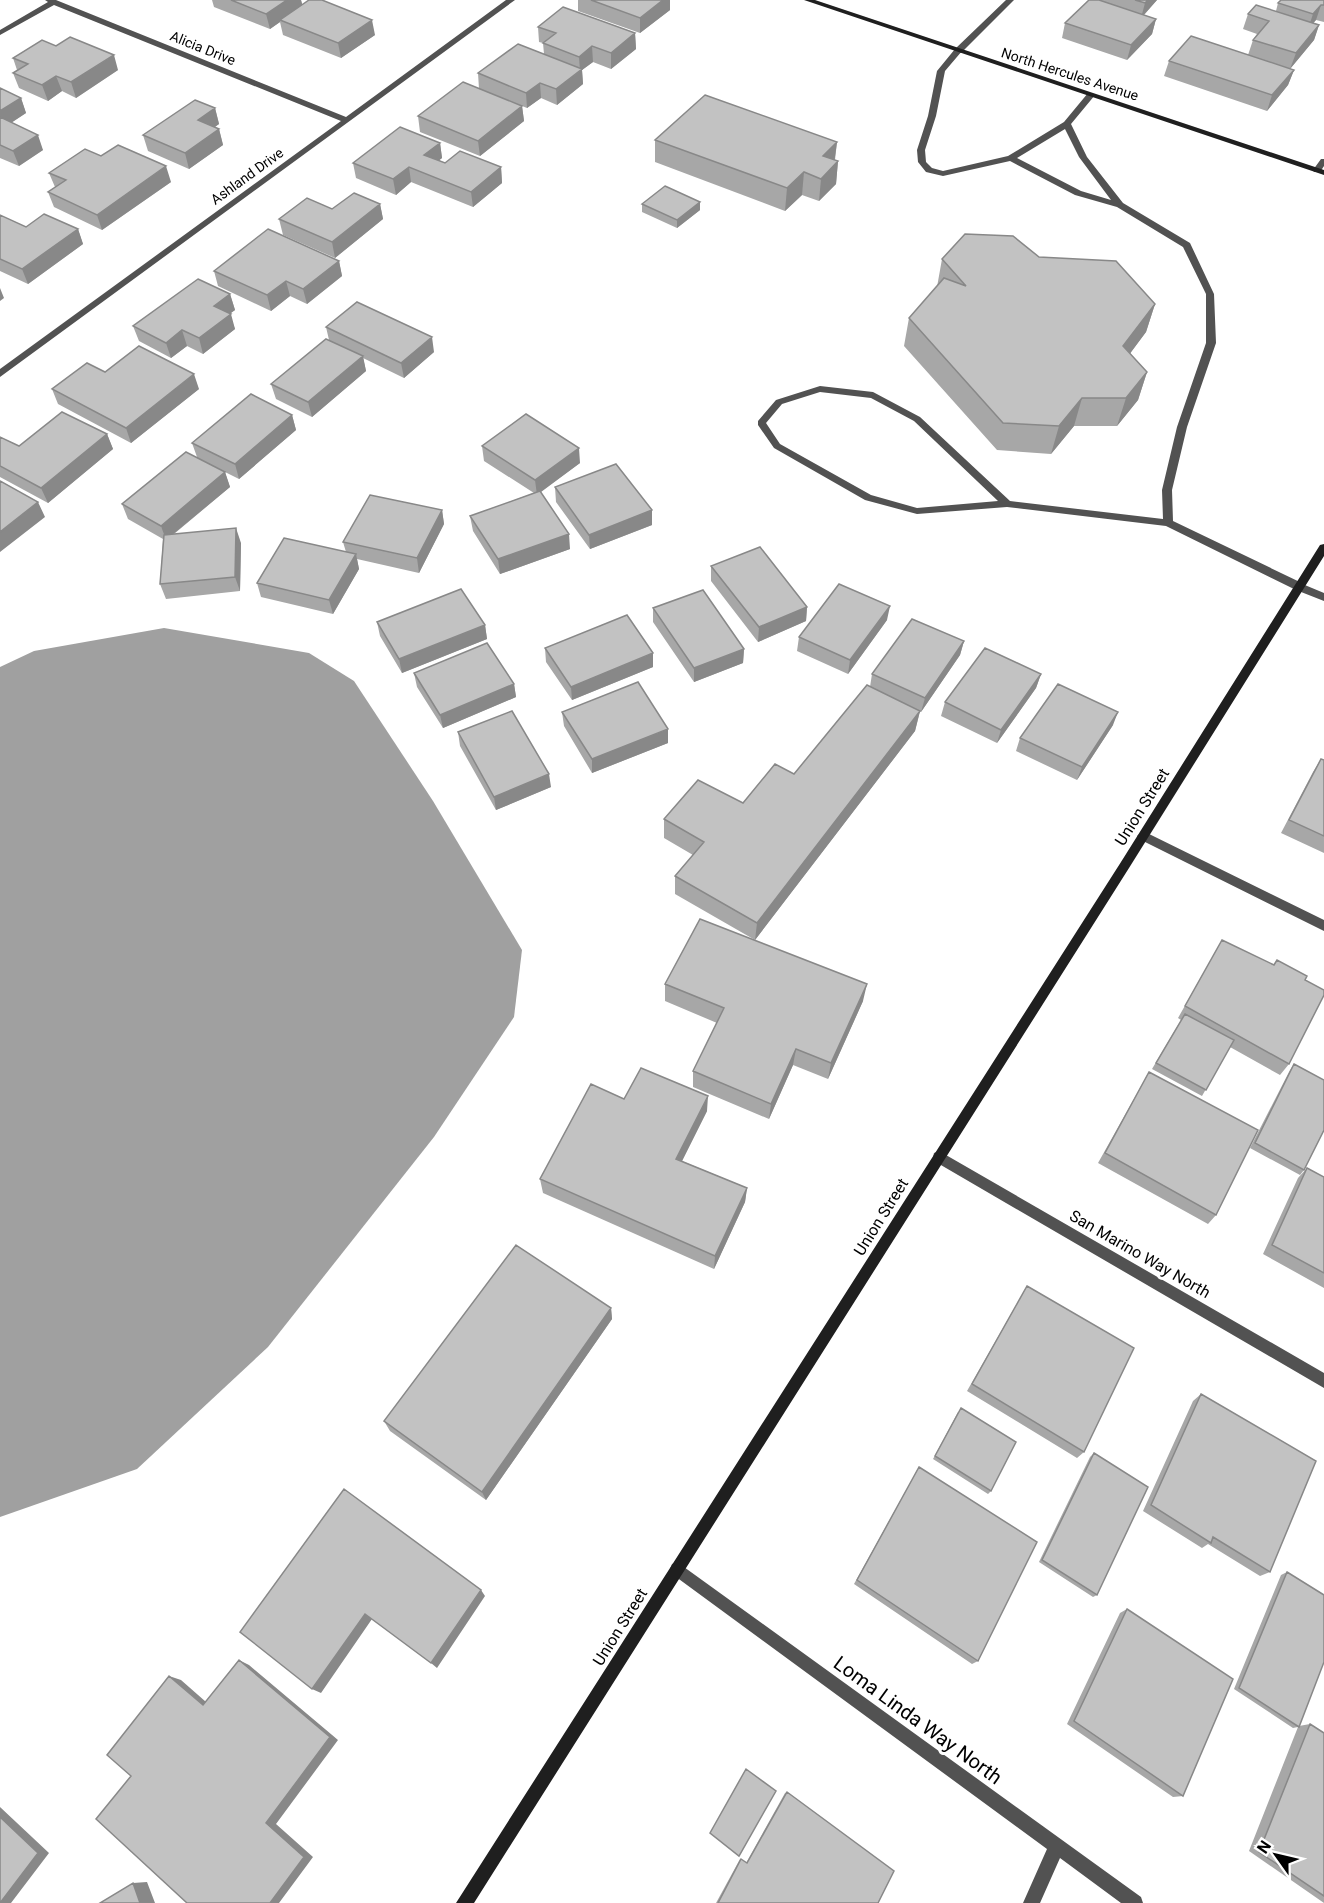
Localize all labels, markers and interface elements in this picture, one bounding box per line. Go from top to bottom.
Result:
street label: Alicia Drive [168,28,238,68]
street label: North Hercules Avenue [999,44,1141,104]
street label: Ashland Drive [208,144,286,208]
street label: Union Street [1111,765,1173,849]
street label: Union Street [850,1175,912,1259]
street label: San Marino Way North [1066,1206,1214,1302]
street label: Union Street [589,1585,651,1669]
street label: Loma Linda Way North [829,1651,1007,1789]
north arrow [1246,1825,1306,1885]
text: N [1253,1837,1275,1857]

